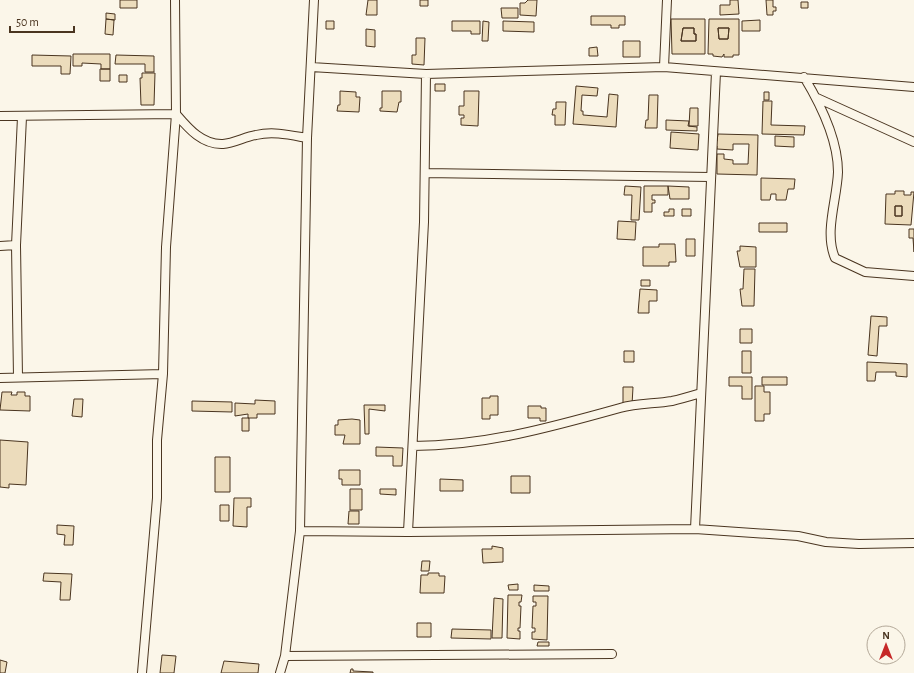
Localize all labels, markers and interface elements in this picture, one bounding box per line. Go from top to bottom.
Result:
scale bar [10,8,74,34]
text: 50 m [16,16,39,28]
north arrow [866,625,906,665]
text: N [882,630,890,641]

